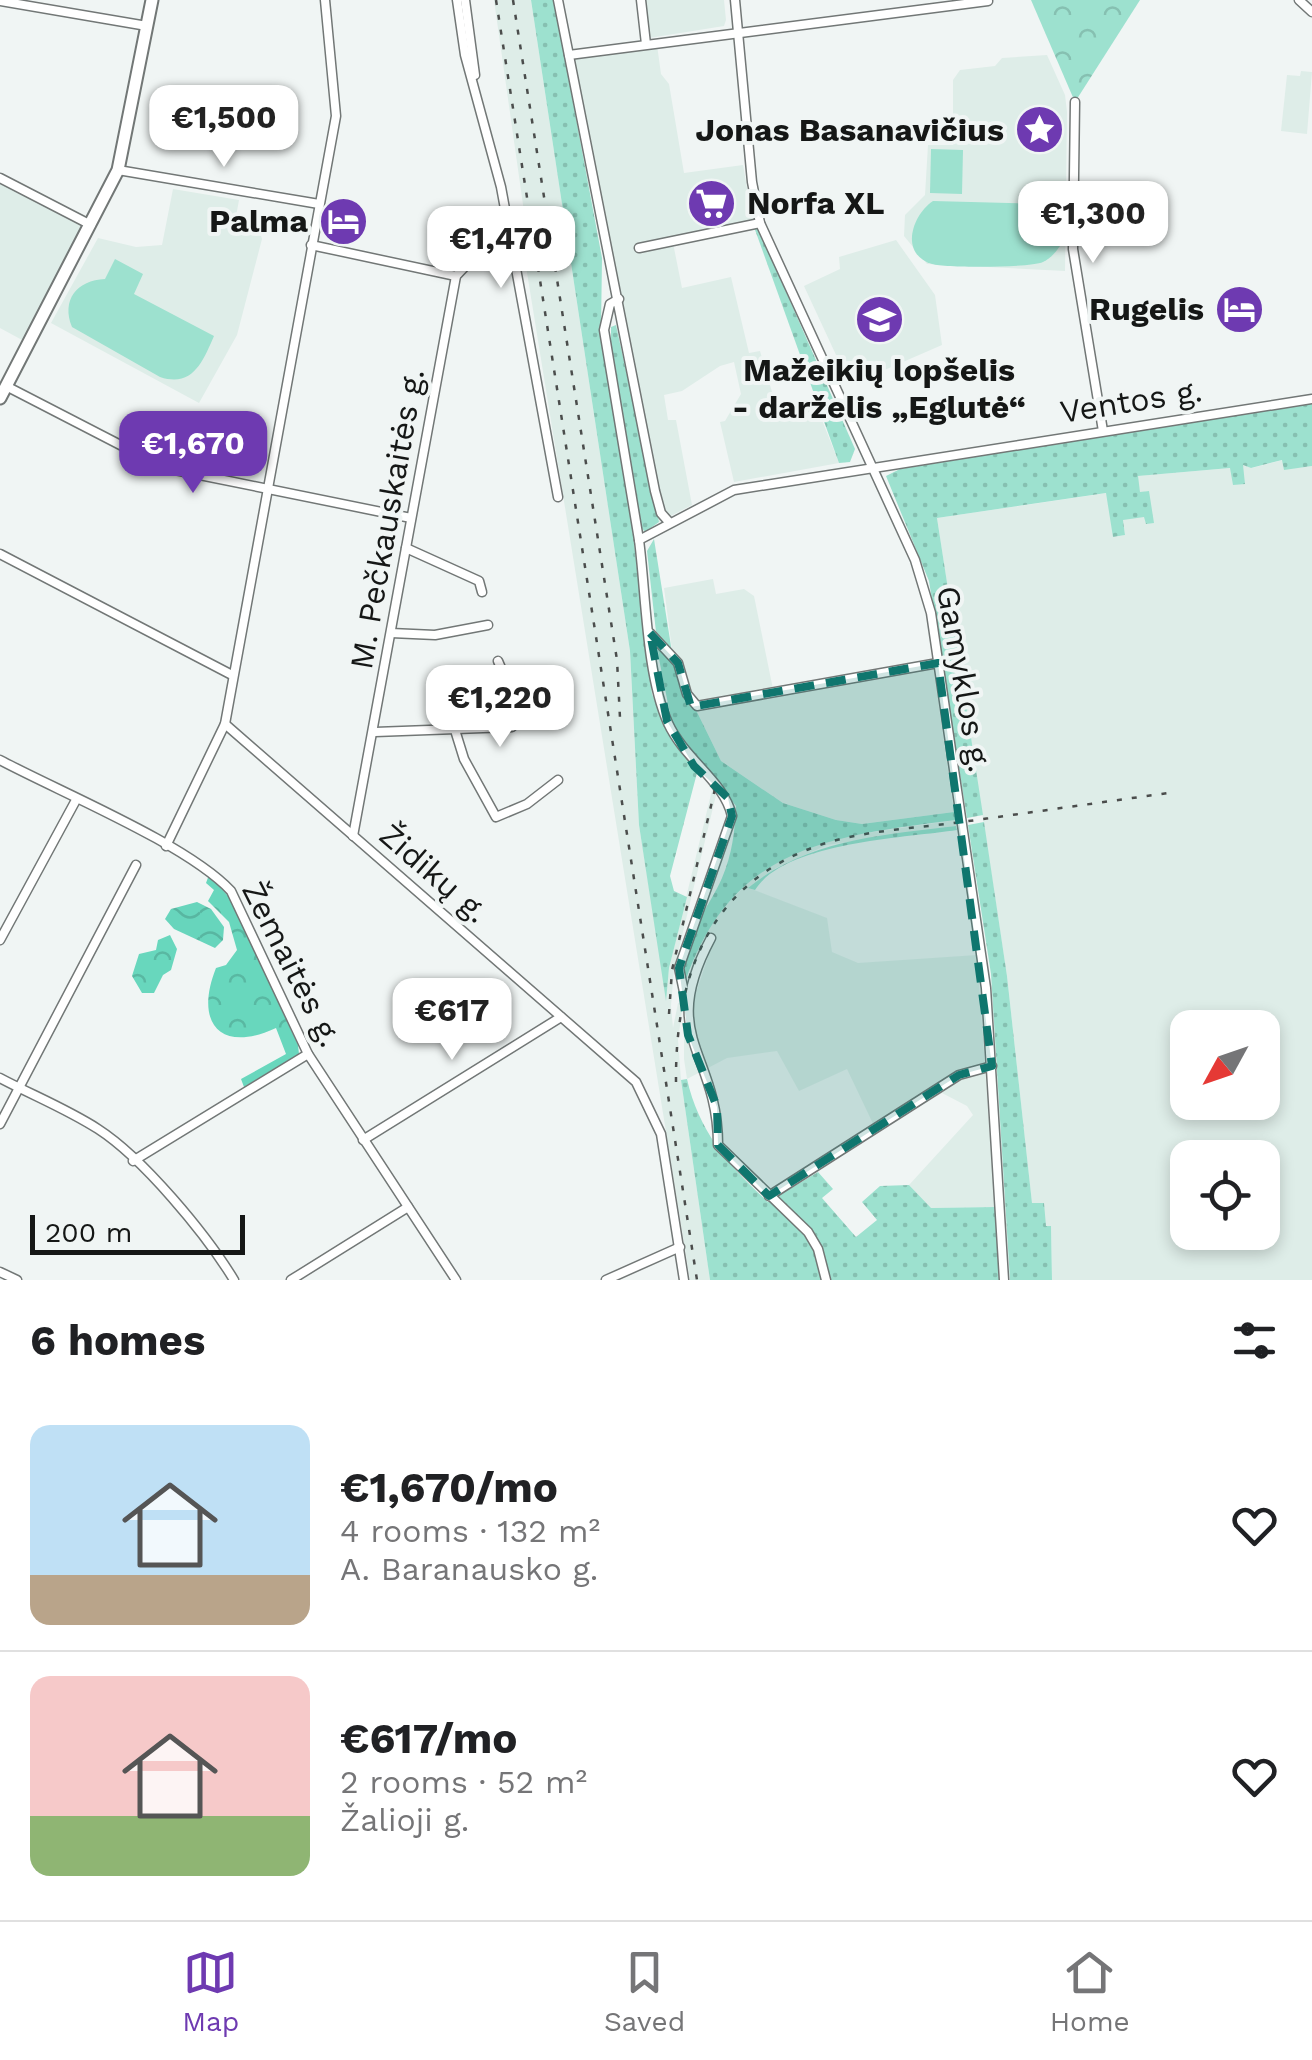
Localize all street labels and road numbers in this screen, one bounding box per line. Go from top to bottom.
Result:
street label: M. Pečkauskaitės g. [342,366,432,672]
street label: Ventos g. [1057,371,1205,431]
street label: Gamyklos g. [929,583,999,775]
street label: Židikų g. [372,815,496,931]
street label: Žemaitės g. [234,875,350,1053]

